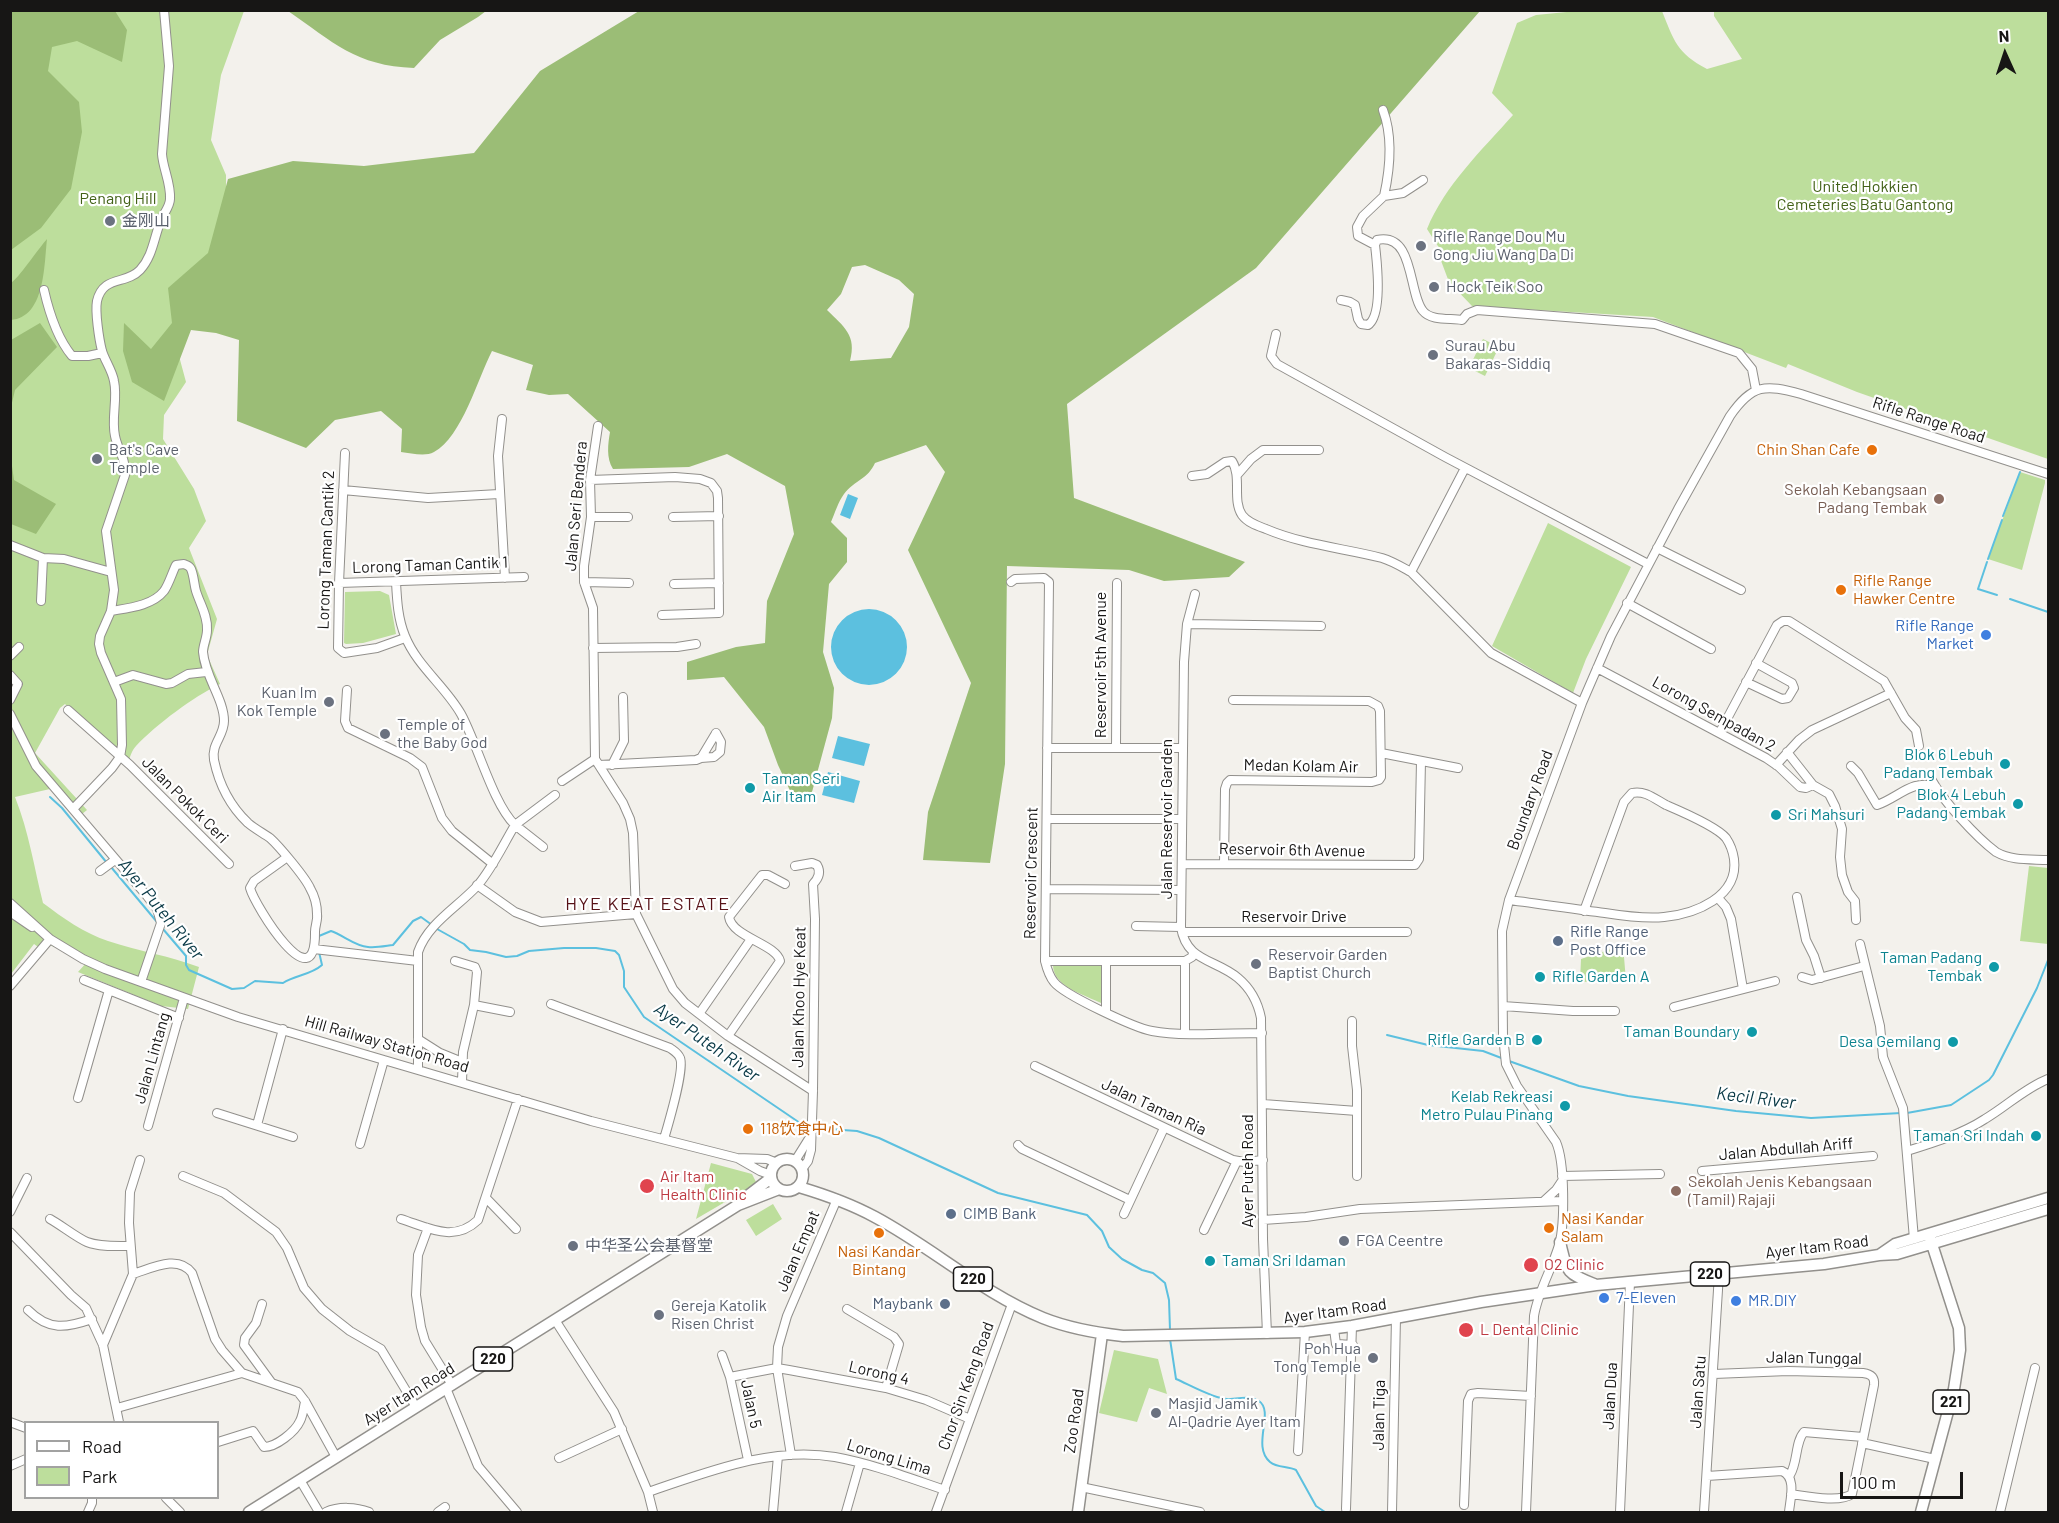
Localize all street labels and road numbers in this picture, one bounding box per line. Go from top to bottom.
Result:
street label: Rifle Range Road [1870,393,1988,447]
street label: Jalan Seri Bendera [561,440,591,572]
street label: Lorong Taman Cantik 2 [314,470,338,630]
street label: Lorong Taman Cantik 1 [352,553,508,577]
street label: Reservoir 5th Avenue [1091,592,1111,738]
street label: Lorong Sempadan 2 [1649,672,1779,756]
street label: Jalan Reservoir Garden [1157,739,1177,899]
street label: Boundary Road [1503,747,1557,853]
street label: Jalan Pokok Ceri [138,753,232,847]
street label: Medan Kolam Air [1243,755,1359,777]
street label: Reservoir Crescent [1020,807,1042,939]
street label: Reservoir 6th Avenue [1219,839,1365,861]
street label: Reservoir Drive [1241,907,1347,927]
street label: Jalan Khoo Hye Keat [788,926,810,1068]
street label: Jalan Lintang [130,1010,174,1106]
street label: Hill Railway Station Road [303,1011,471,1077]
street label: Jalan Taman Ria [1099,1074,1209,1140]
street label: Ayer Puteh Road [1238,1114,1258,1228]
street label: Jalan Abdullah Ariff [1718,1134,1854,1164]
street label: Jalan Empat [772,1207,824,1295]
street label: Ayer Itam Road [1764,1231,1870,1263]
road number: 220 [1690,1262,1730,1286]
road number: 220 [954,1267,992,1291]
street label: Ayer Itam Road [1282,1294,1388,1328]
street label: Chor Sin Keng Road [934,1319,998,1453]
road number: 220 [474,1347,512,1371]
street label: Jalan Tunggal [1766,1348,1862,1368]
street label: Jalan Satu [1686,1355,1710,1429]
street label: Lorong 4 [847,1357,911,1389]
street label: Ayer Itam Road [360,1358,458,1430]
street label: Jalan Dua [1599,1362,1621,1430]
street label: Jalan 5 [736,1378,766,1430]
street label: Jalan Tiga [1369,1379,1389,1451]
street label: Zoo Road [1060,1388,1088,1454]
road number: 221 [1933,1390,1969,1414]
street label: Lorong Lima [844,1435,934,1479]

